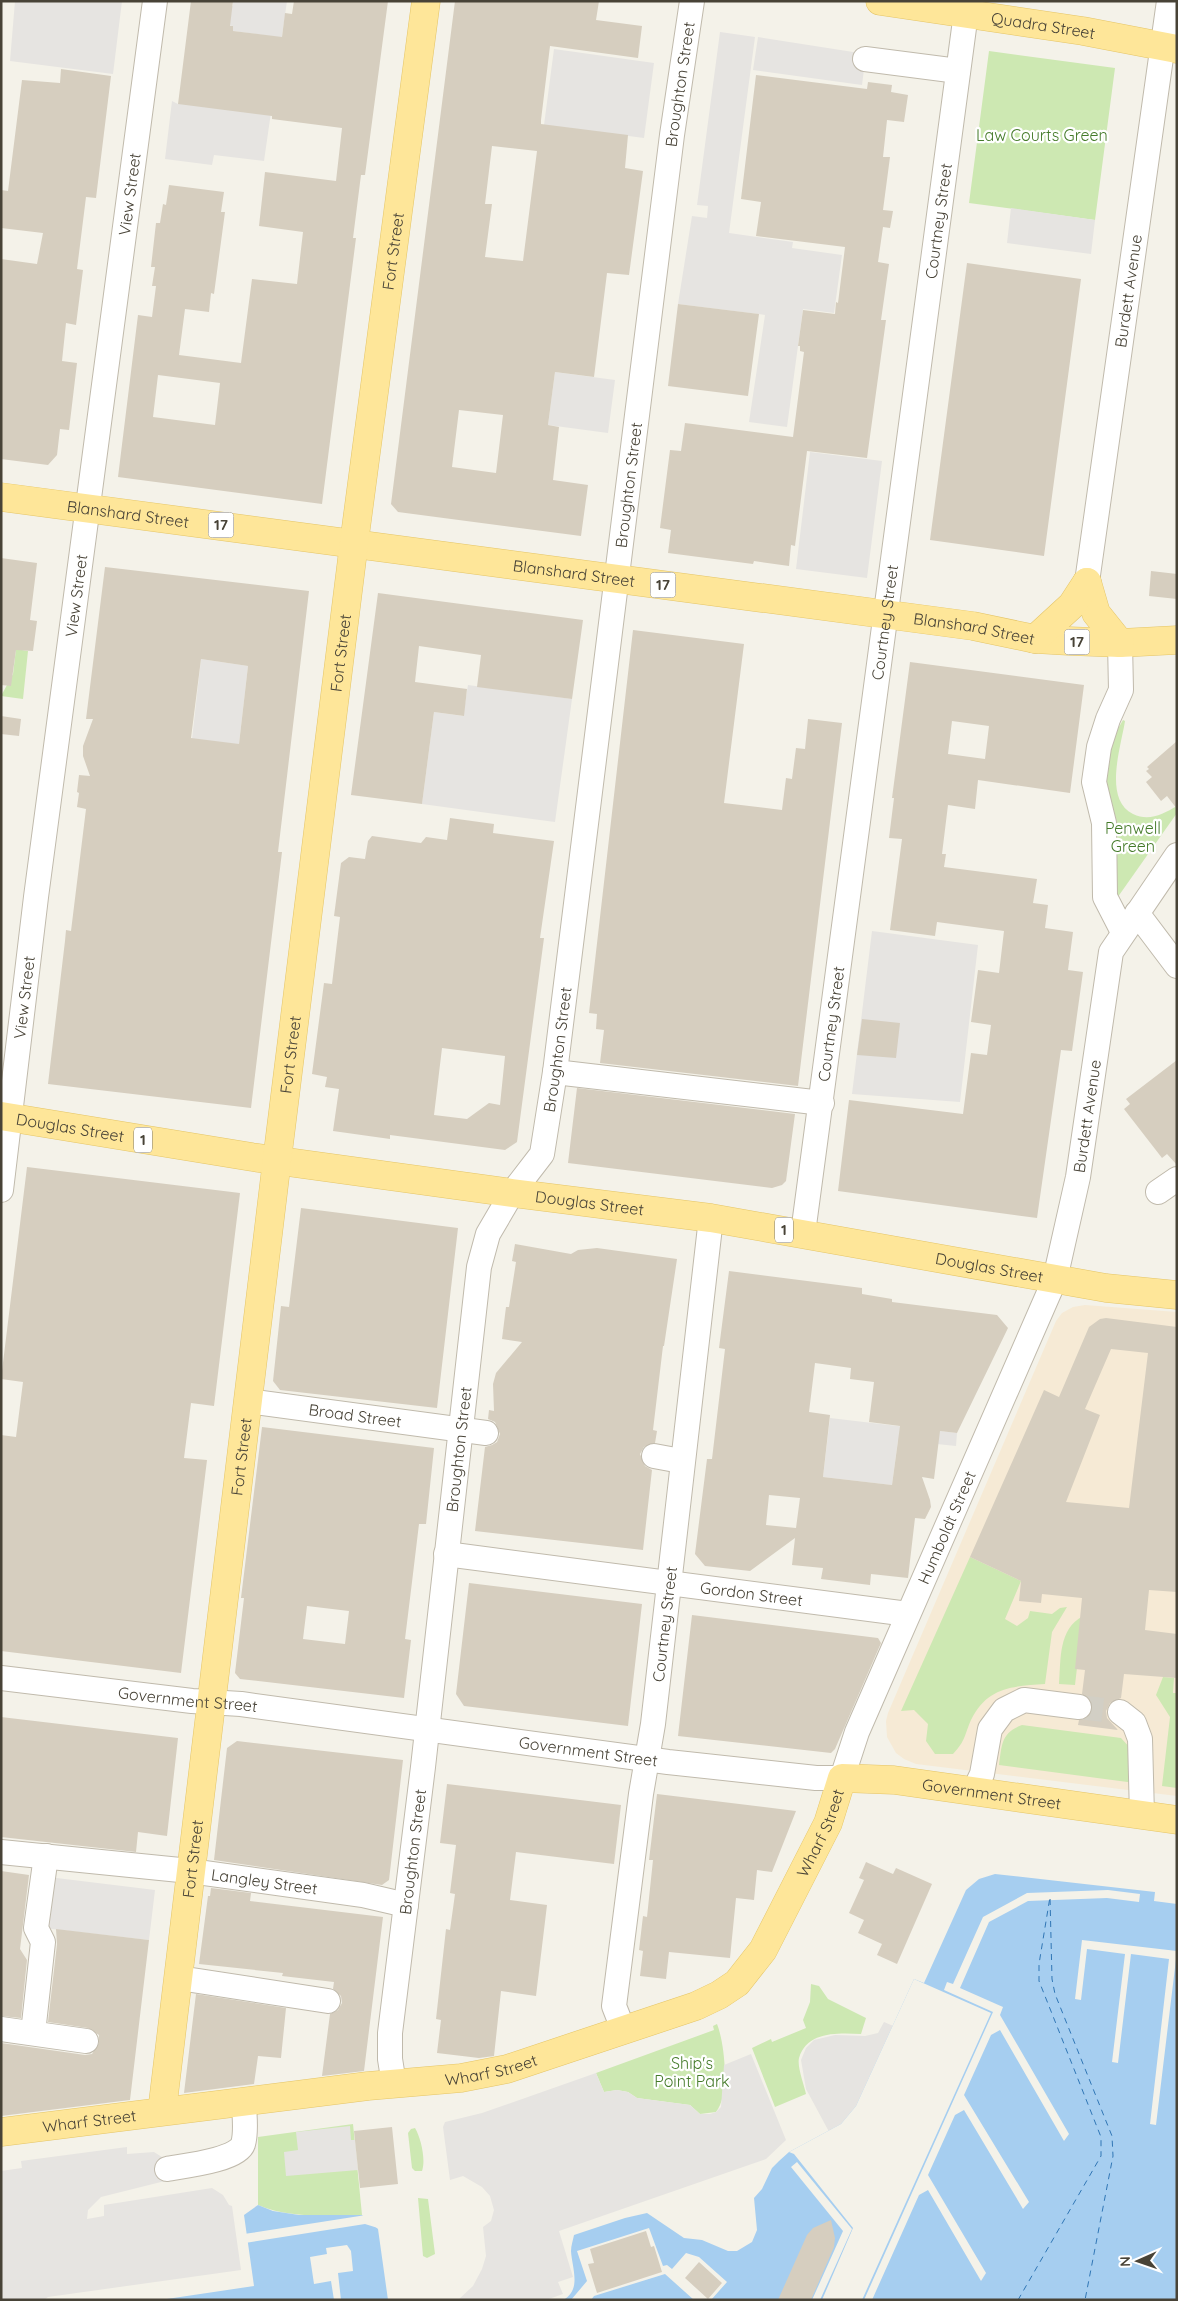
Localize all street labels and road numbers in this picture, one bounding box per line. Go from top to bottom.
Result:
street label: Quadra Street [990,8,1097,43]
street label: Broughton Street [661,20,699,148]
street label: View Street [114,152,145,237]
street label: Courtney Street [921,162,956,280]
street label: Fort Street [378,211,408,291]
street label: Burdett Avenue [1110,233,1146,349]
street label: Broughton Street [611,421,646,549]
street label: Blanshard Street [66,496,190,532]
road number: 17 [208,512,234,538]
street label: View Street [61,553,91,638]
street label: Blanshard Street [512,555,636,591]
street label: Courtney Street [867,563,902,681]
road number: 17 [650,572,676,598]
street label: Blanshard Street [912,608,1037,649]
street label: Fort Street [326,613,355,693]
road number: 17 [1064,630,1090,654]
street label: View Street [9,955,39,1040]
street label: Courtney Street [813,965,849,1083]
street label: Broughton Street [539,986,576,1114]
street label: Fort Street [275,1015,305,1095]
street label: Burdett Avenue [1069,1058,1105,1174]
street label: Douglas Street [15,1109,126,1146]
road number: 1 [134,1128,152,1152]
street label: Douglas Street [534,1186,645,1219]
road number: 1 [775,1218,793,1242]
street label: Douglas Street [934,1248,1045,1287]
street label: Broughton Street [442,1385,476,1513]
street label: Broad Street [307,1399,403,1432]
street label: Fort Street [226,1417,256,1497]
street label: Humboldt Street [913,1468,980,1587]
street label: Courtney Street [648,1565,681,1683]
street label: Gordon Street [699,1577,804,1610]
street label: Government Street [117,1682,259,1716]
street label: Government Street [518,1732,659,1771]
street label: Government Street [921,1774,1062,1814]
street label: Wharf Street [792,1787,848,1880]
street label: Broughton Street [395,1788,430,1916]
street label: Fort Street [178,1819,207,1899]
street label: Langley Street [210,1864,319,1899]
street label: Wharf Street [444,2050,540,2089]
street label: Wharf Street [41,2105,137,2137]

